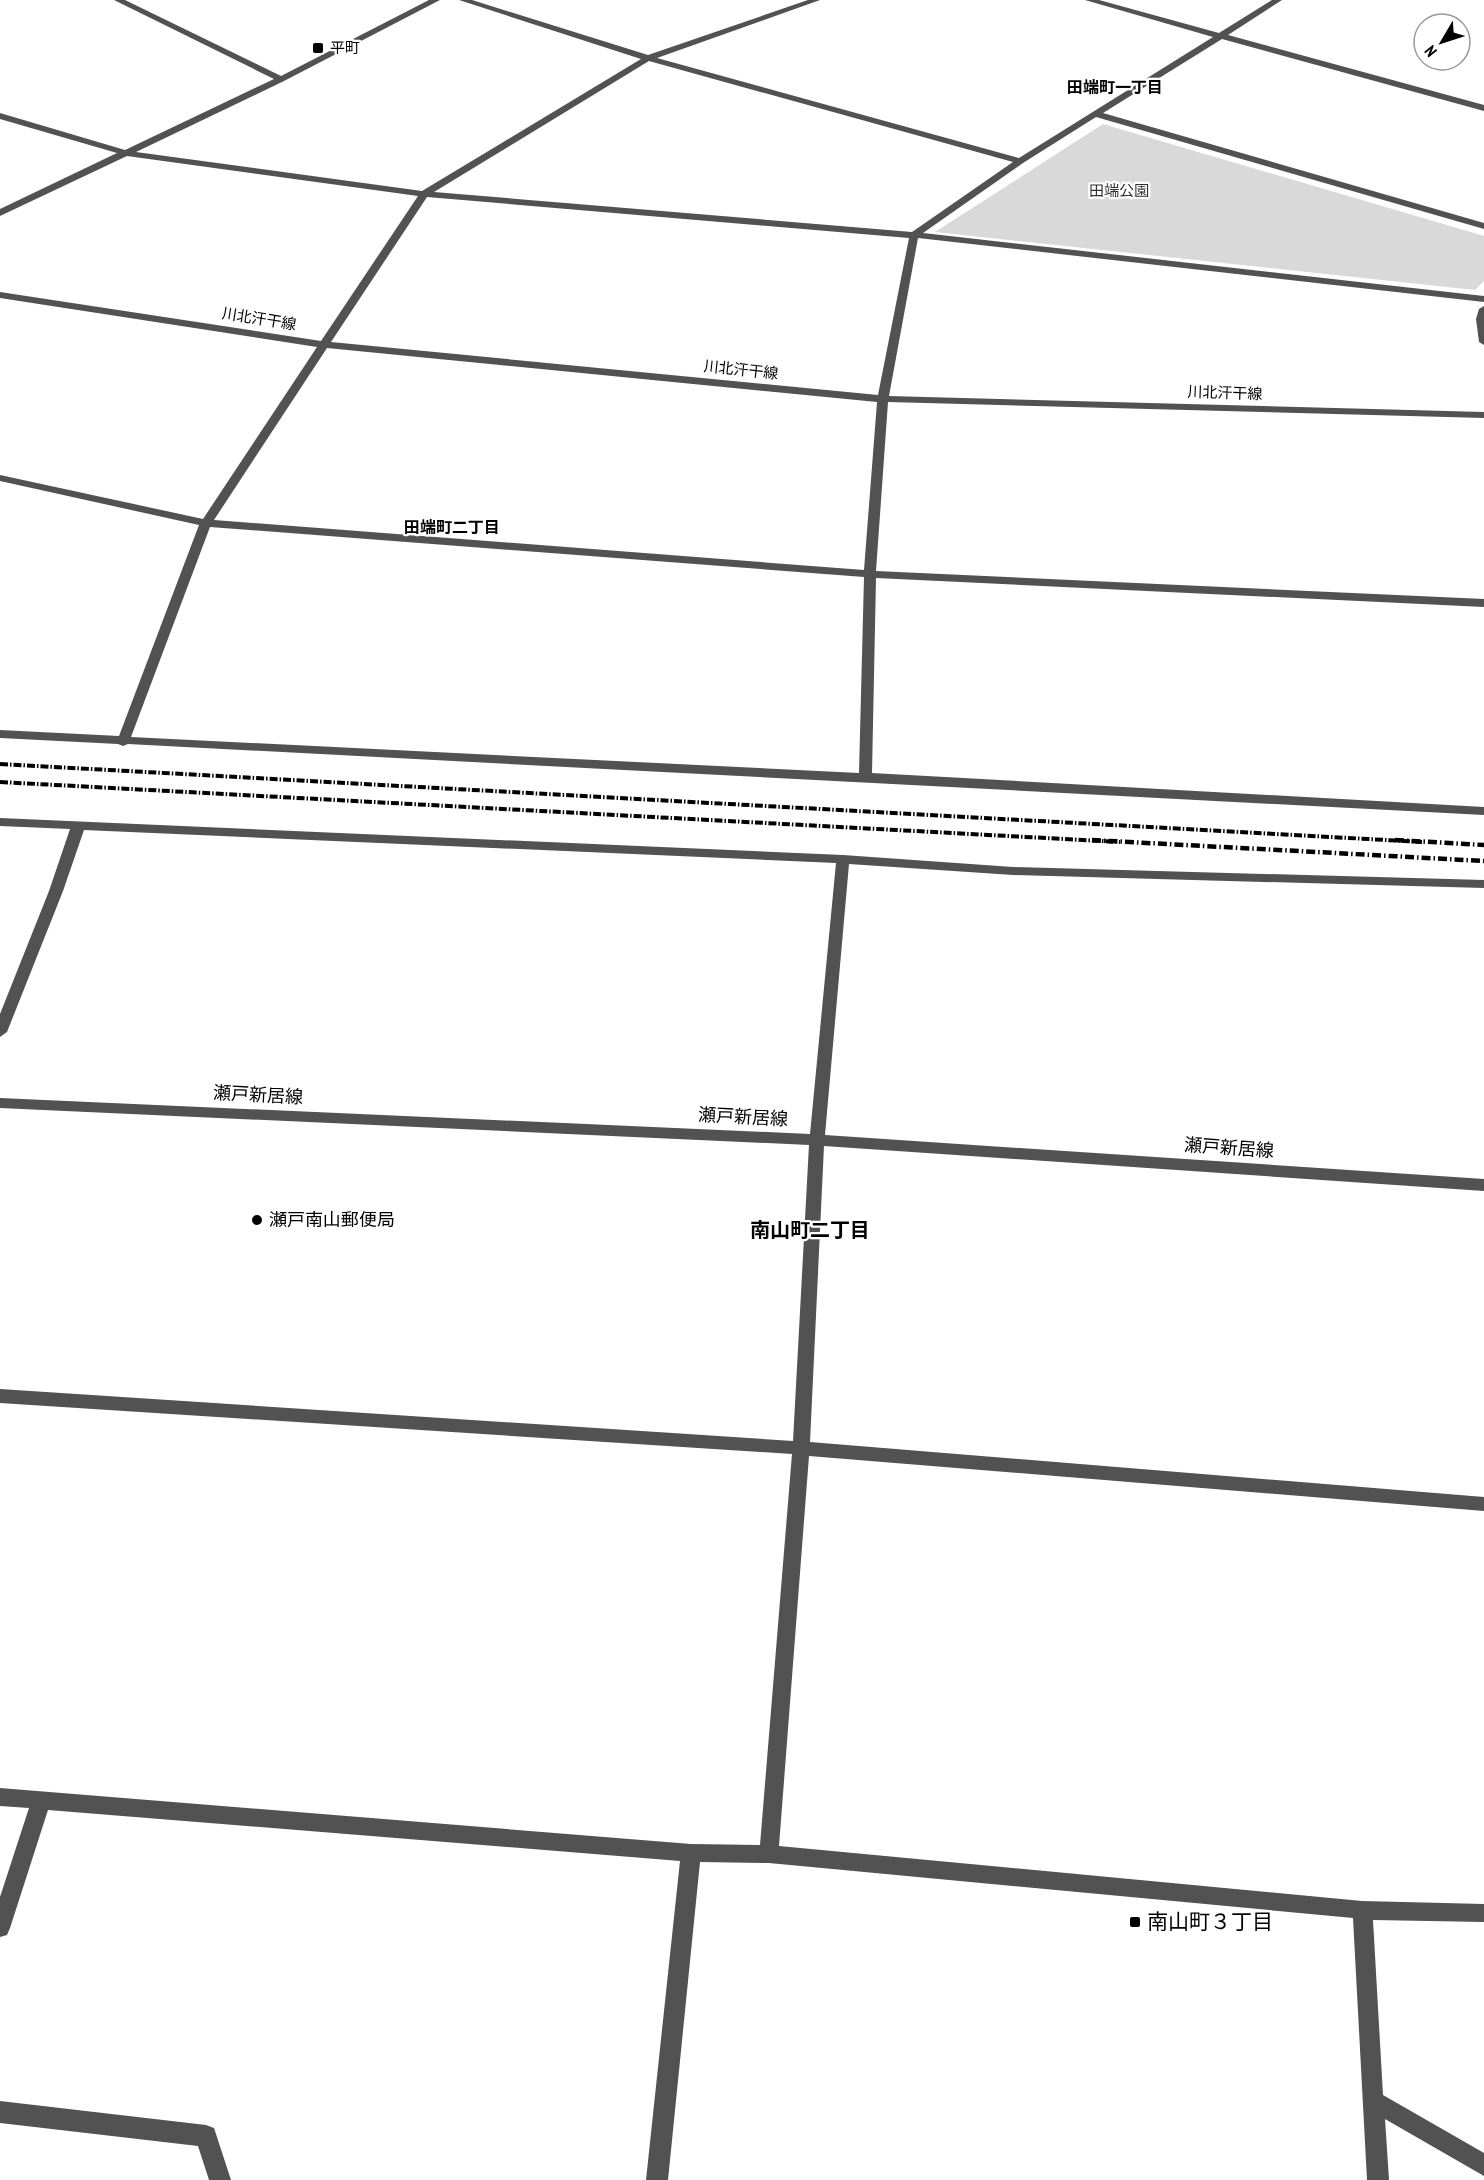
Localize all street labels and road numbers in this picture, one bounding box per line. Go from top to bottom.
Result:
street label: 川北汗干線 [221,303,298,334]
street label: 川北汗干線 [703,356,779,383]
street label: 川北汗干線 [1187,382,1263,403]
street label: 瀬戸新居線 [212,1081,304,1108]
street label: 瀬戸新居線 [697,1103,789,1130]
street label: 瀬戸新居線 [1183,1133,1275,1162]

